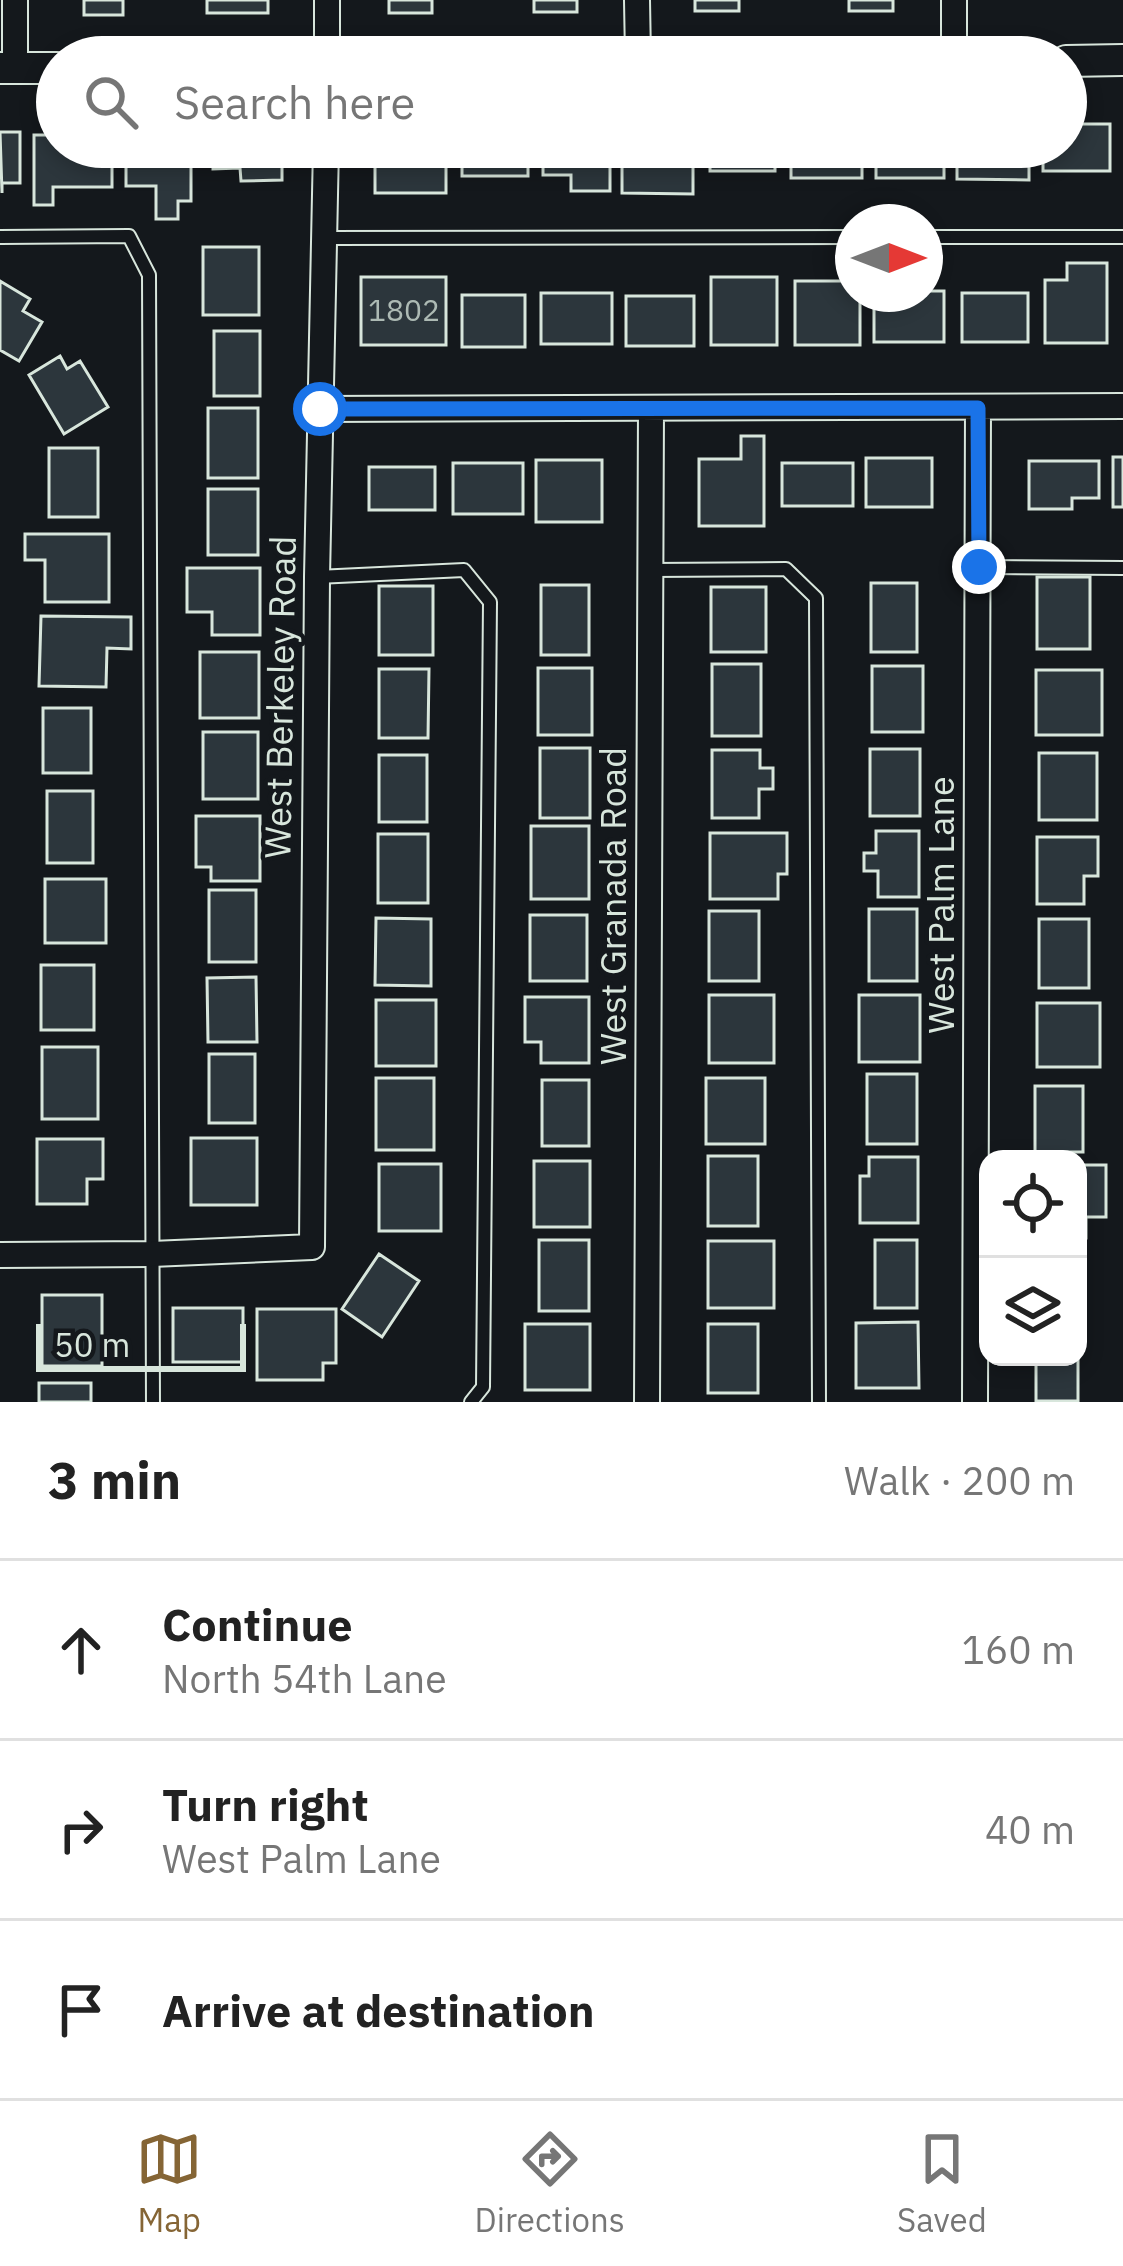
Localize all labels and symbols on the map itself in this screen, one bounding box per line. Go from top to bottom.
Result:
north arrow [835,204,943,312]
house number: 1802 [368,290,440,329]
route start [293,382,347,436]
street label: West Berkeley Road [253,535,306,859]
route end [952,540,1006,594]
street label: West Granada Road [589,747,636,1065]
street label: West Palm Lane [917,776,964,1034]
scale bar [36,1318,246,1371]

